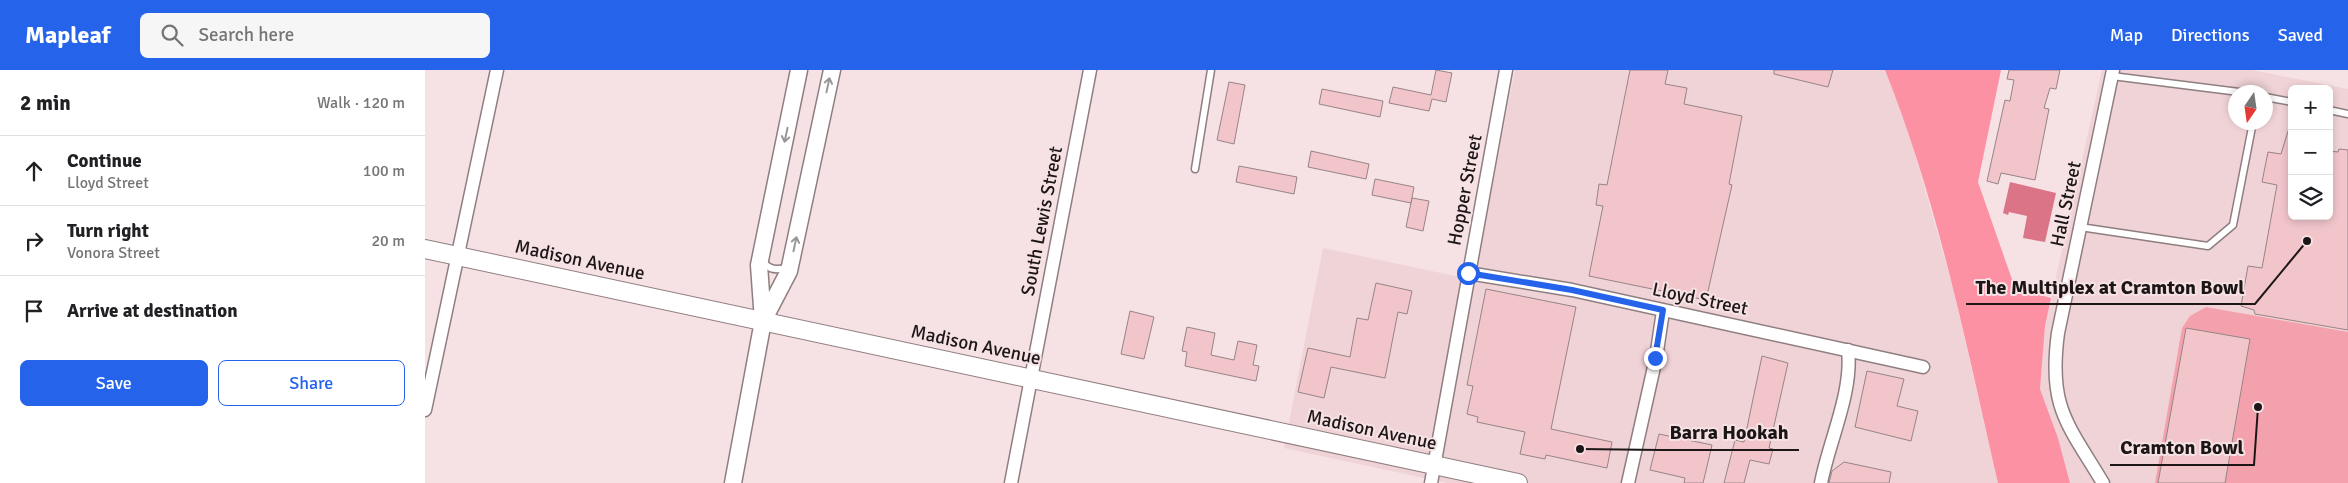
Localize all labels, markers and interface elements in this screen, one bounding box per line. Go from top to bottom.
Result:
search box [140,13,490,58]
text: Mapleaf [25,20,110,50]
icon: search [158,21,186,49]
text: Search here [198,23,294,47]
text: Map [2110,24,2143,46]
text: Directions [2171,24,2250,46]
text: Saved [2278,24,2323,46]
one-way arrow [824,78,834,94]
north arrow [2228,85,2273,130]
map controls [2288,85,2333,220]
button: + [2288,85,2333,130]
text: 2 min [20,90,71,116]
text: Walk · 120 m [317,93,405,113]
one-way arrow [781,126,790,142]
button: − [2288,130,2333,175]
street label: Hopper Street [1442,132,1488,248]
street label: South Lewis Street [1016,144,1068,298]
text: Continue [67,149,142,173]
icon: ahead [20,157,48,185]
street label: Hall Street [2045,159,2087,249]
text: 100 m [363,161,405,181]
text: Lloyd Street [67,173,149,193]
button: layers [2288,175,2333,220]
text: Turn right [67,219,149,243]
icon: right [20,227,48,255]
text: 20 m [371,231,405,251]
street label: Madison Avenue [513,235,647,285]
one-way arrow [791,237,800,253]
text: Vonora Street [67,243,160,263]
route start [1457,262,1480,285]
callout: The Multiplex at Cramton Bowl [1966,269,2255,304]
text: The Multiplex at Cramton Bowl [1976,275,2244,300]
street label: Lloyd Street [1650,277,1750,321]
icon: arrive [20,297,48,325]
text: Arrive at destination [67,299,238,323]
street label: Madison Avenue [909,320,1043,370]
route end [1644,347,1667,370]
button: Save [20,360,208,406]
button: Share [218,360,405,406]
street label: Madison Avenue [1305,405,1439,455]
callout: Barra Hookah [1660,415,1799,450]
text: Barra Hookah [1669,420,1789,445]
callout: Cramton Bowl [2110,430,2254,465]
text: Cramton Bowl [2120,435,2244,460]

